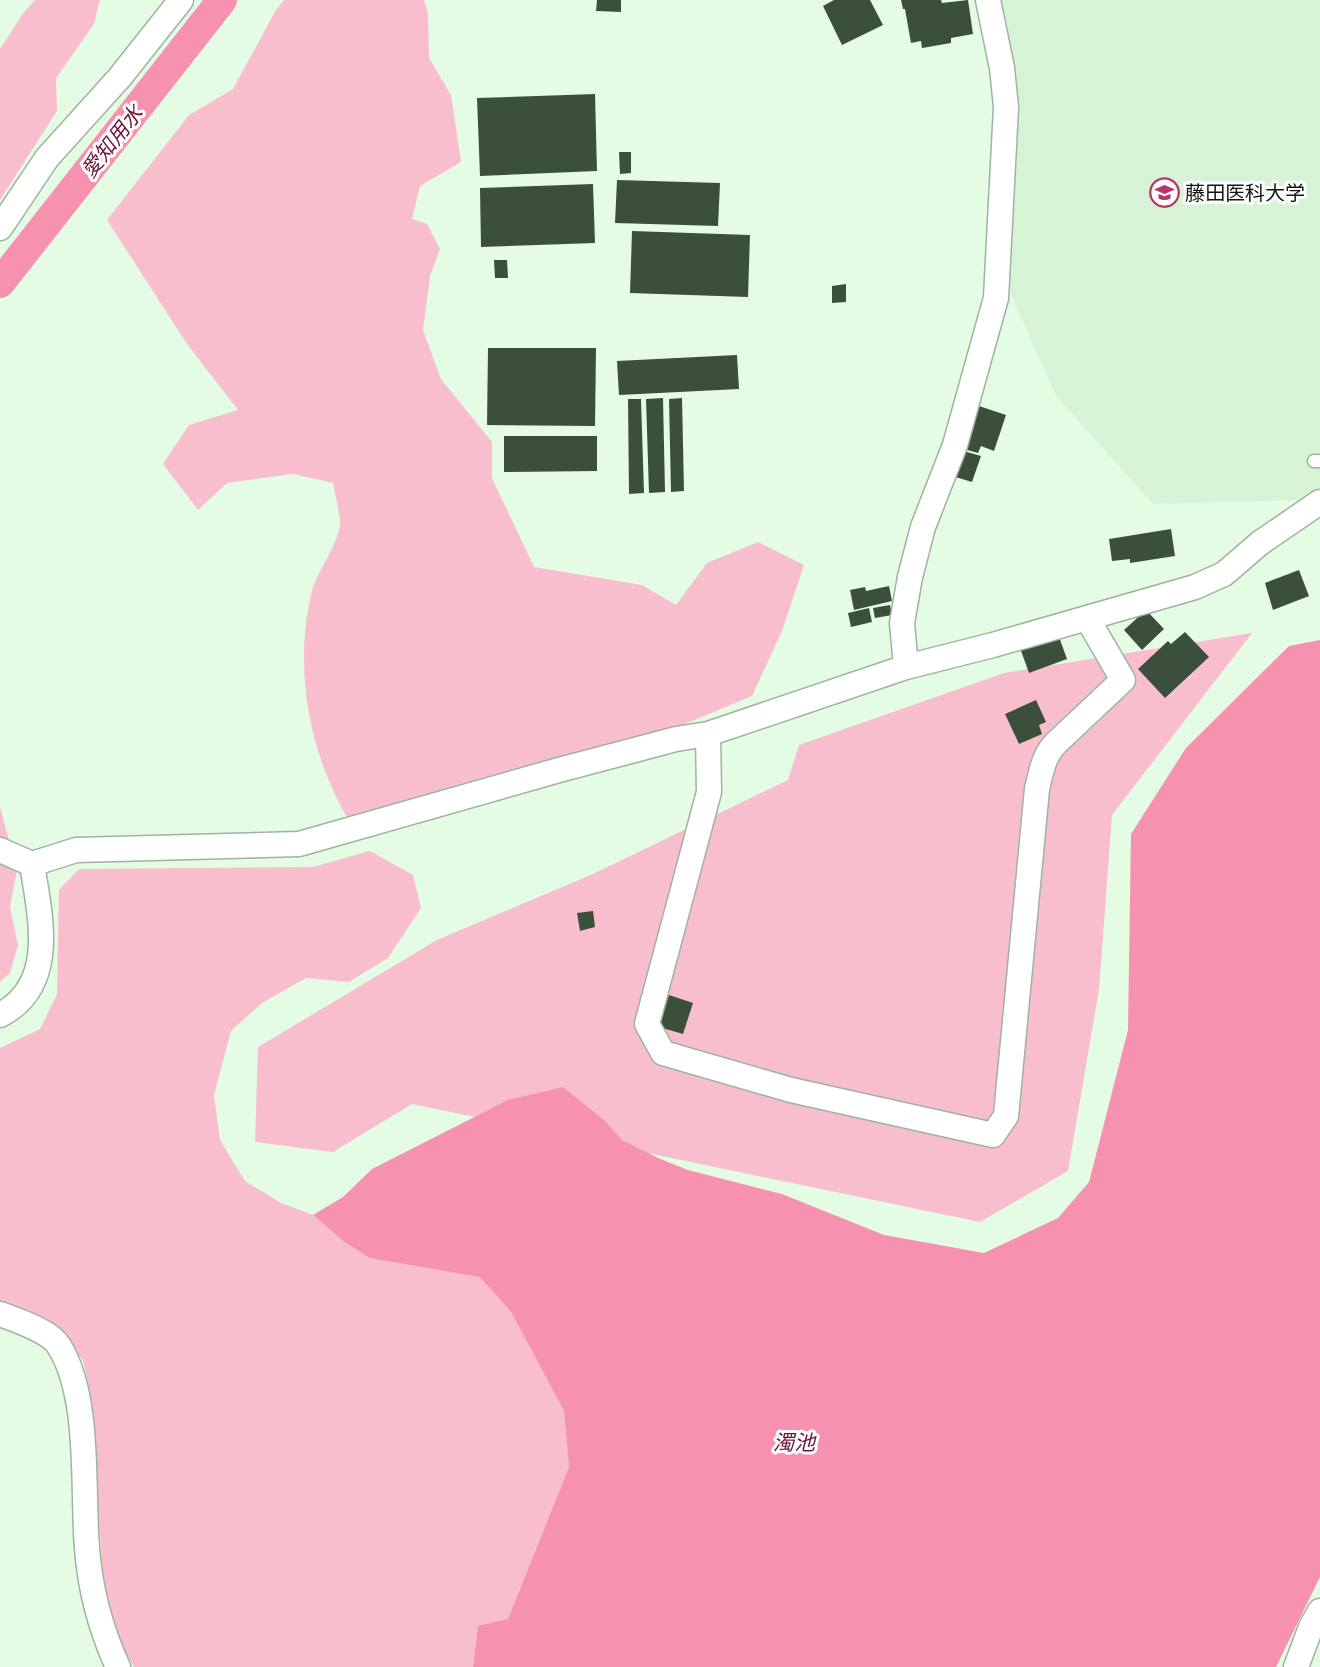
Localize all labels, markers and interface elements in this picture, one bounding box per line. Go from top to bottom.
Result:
water label: 愛知用水 [75,99,148,182]
school or university icon: 藤田医科大学 [1148,176,1180,208]
place label: 藤田医科大学 [1185,180,1305,204]
water label: 濁池 [773,1429,817,1454]

